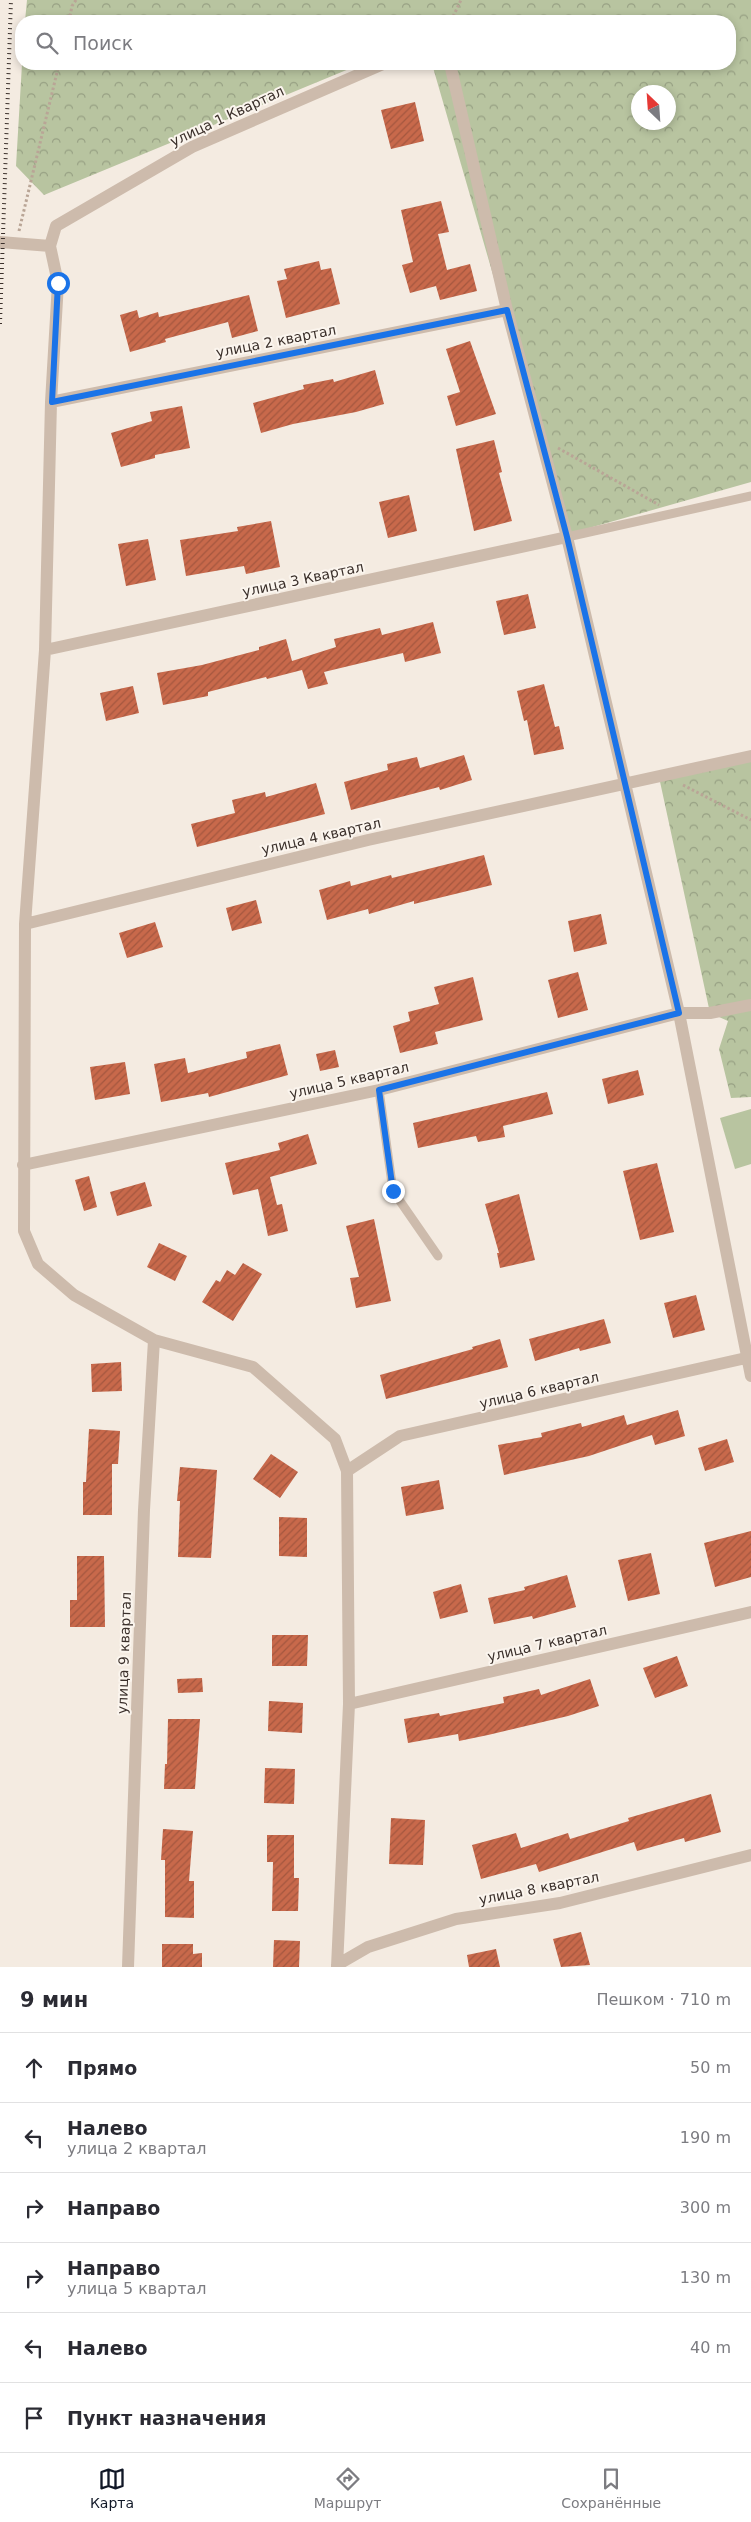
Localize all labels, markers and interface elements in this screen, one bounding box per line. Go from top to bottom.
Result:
search box [15,15,736,70]
icon: search [33,29,61,57]
text: Поиск [73,32,133,54]
street label: улица 1 Квартал [168,83,286,149]
north arrow [631,85,676,130]
route start [47,272,70,295]
street label: улица 2 квартал [215,321,337,361]
street label: улица 3 Квартал [241,558,365,600]
street label: улица 4 квартал [260,814,382,858]
street label: улица 5 квартал [288,1058,410,1102]
route end [382,1180,405,1203]
street label: улица 6 квартал [478,1368,600,1412]
street label: улица 9 квартал [114,1592,134,1714]
street label: улица 7 квартал [486,1621,608,1665]
street label: улица 8 квартал [478,1868,600,1908]
text: 9 мин [20,1988,88,2012]
text: Пешком · 710 m [596,1990,731,2009]
icon: ahead [20,2054,48,2082]
text: Прямо [67,2057,137,2079]
text: 50 m [690,2058,731,2077]
text: Налево [67,2117,148,2139]
icon: left [20,2124,48,2152]
text: 190 m [680,2128,731,2147]
text: улица 2 квартал [67,2139,207,2158]
icon: right [20,2194,48,2222]
text: Направо [67,2197,160,2219]
text: 300 m [680,2198,731,2217]
text: Направо [67,2257,160,2279]
icon: right [20,2264,48,2292]
text: 130 m [680,2268,731,2287]
text: улица 5 квартал [67,2279,207,2298]
icon: left [20,2334,48,2362]
text: Налево [67,2337,148,2359]
text: 40 m [690,2338,731,2357]
icon: arrive [20,2404,48,2432]
text: Пункт назначения [67,2407,266,2429]
tab: Карта [90,2465,134,2511]
tab: Маршрут [314,2465,381,2511]
tab: Сохранённые [561,2465,661,2511]

